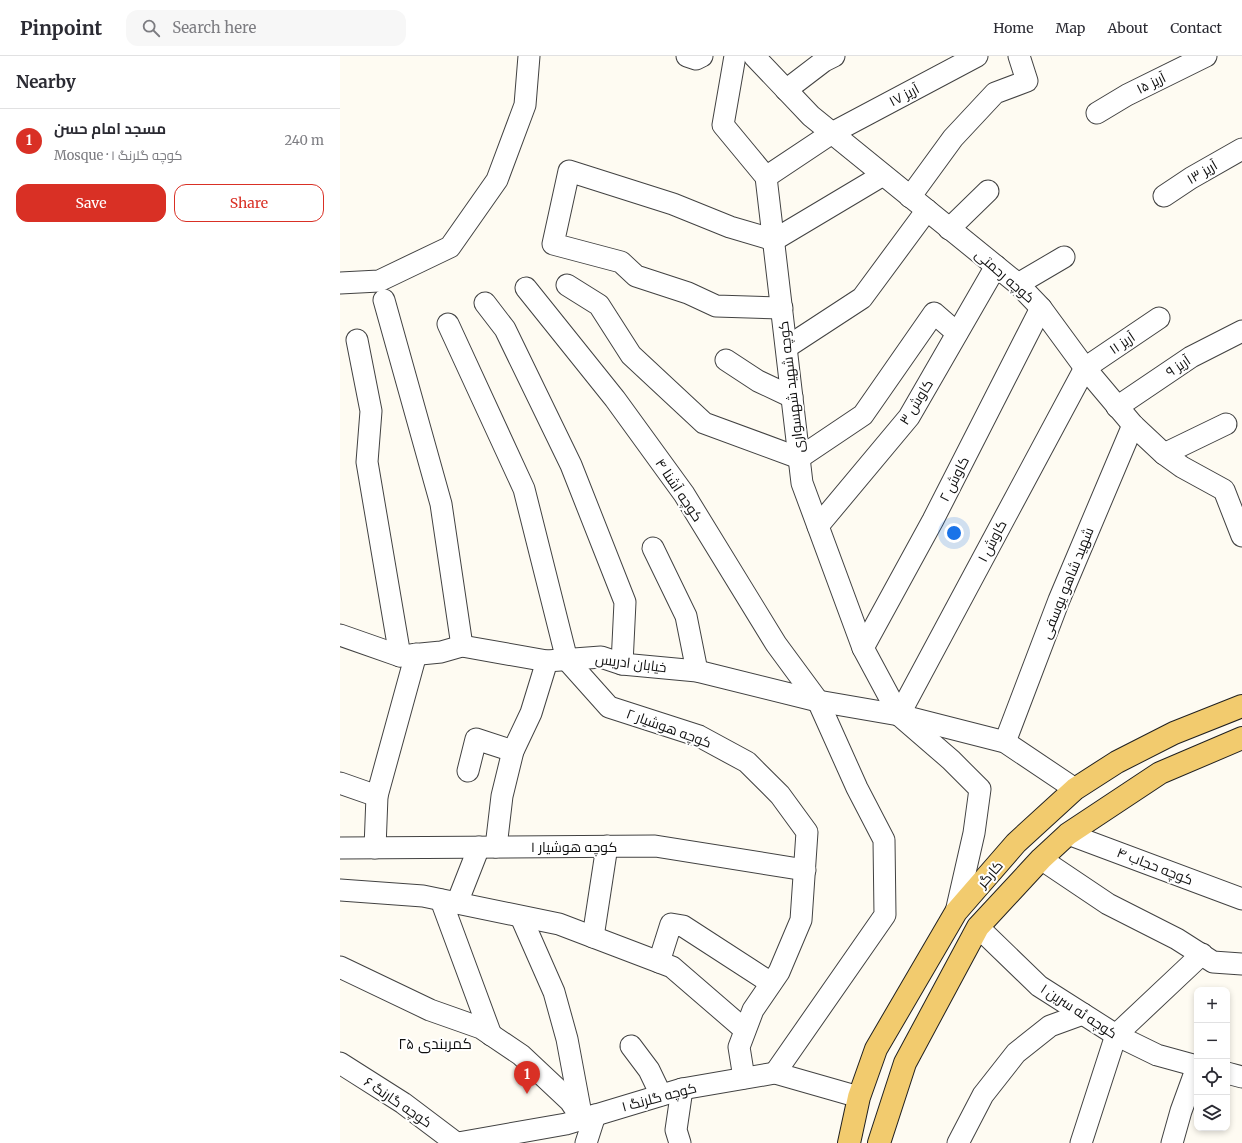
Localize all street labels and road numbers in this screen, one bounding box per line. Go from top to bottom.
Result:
street label: آریز ۱۵ [1133,68,1169,98]
street label: آریز ۱۷ [886,79,922,110]
street label: آریز ۱۳ [1183,156,1221,188]
street label: کوچه رحمتی [971,245,1039,308]
street label: کوچه شهید شهسواری [774,320,809,454]
street label: آریز ۱۱ [1106,328,1139,358]
street label: آریز ۹ [1162,351,1194,381]
street label: کاوش ۳ [895,376,937,428]
street label: کاوش ۲ [935,453,973,505]
street label: کوچه آشنا ۴ [651,455,707,526]
street label: کاوش ۱ [973,517,1011,565]
street label: شهید شاهو یوسفی [1036,525,1098,641]
street label: خیابان ادریس [594,650,668,676]
street label: کوچه هوشیار ۲ [624,704,714,753]
street label: کوچه هوشیار ۱ [531,838,617,857]
street label: کوچه حجاب ۴ [1114,843,1196,890]
street label: کارگر [973,857,1007,892]
street label: کوچه ئه سرین ۱ [1037,980,1121,1043]
street label: کوچه گارنگ ۶ [360,1073,436,1132]
street label: کوچه گلرنگ ۱ [620,1078,699,1117]

